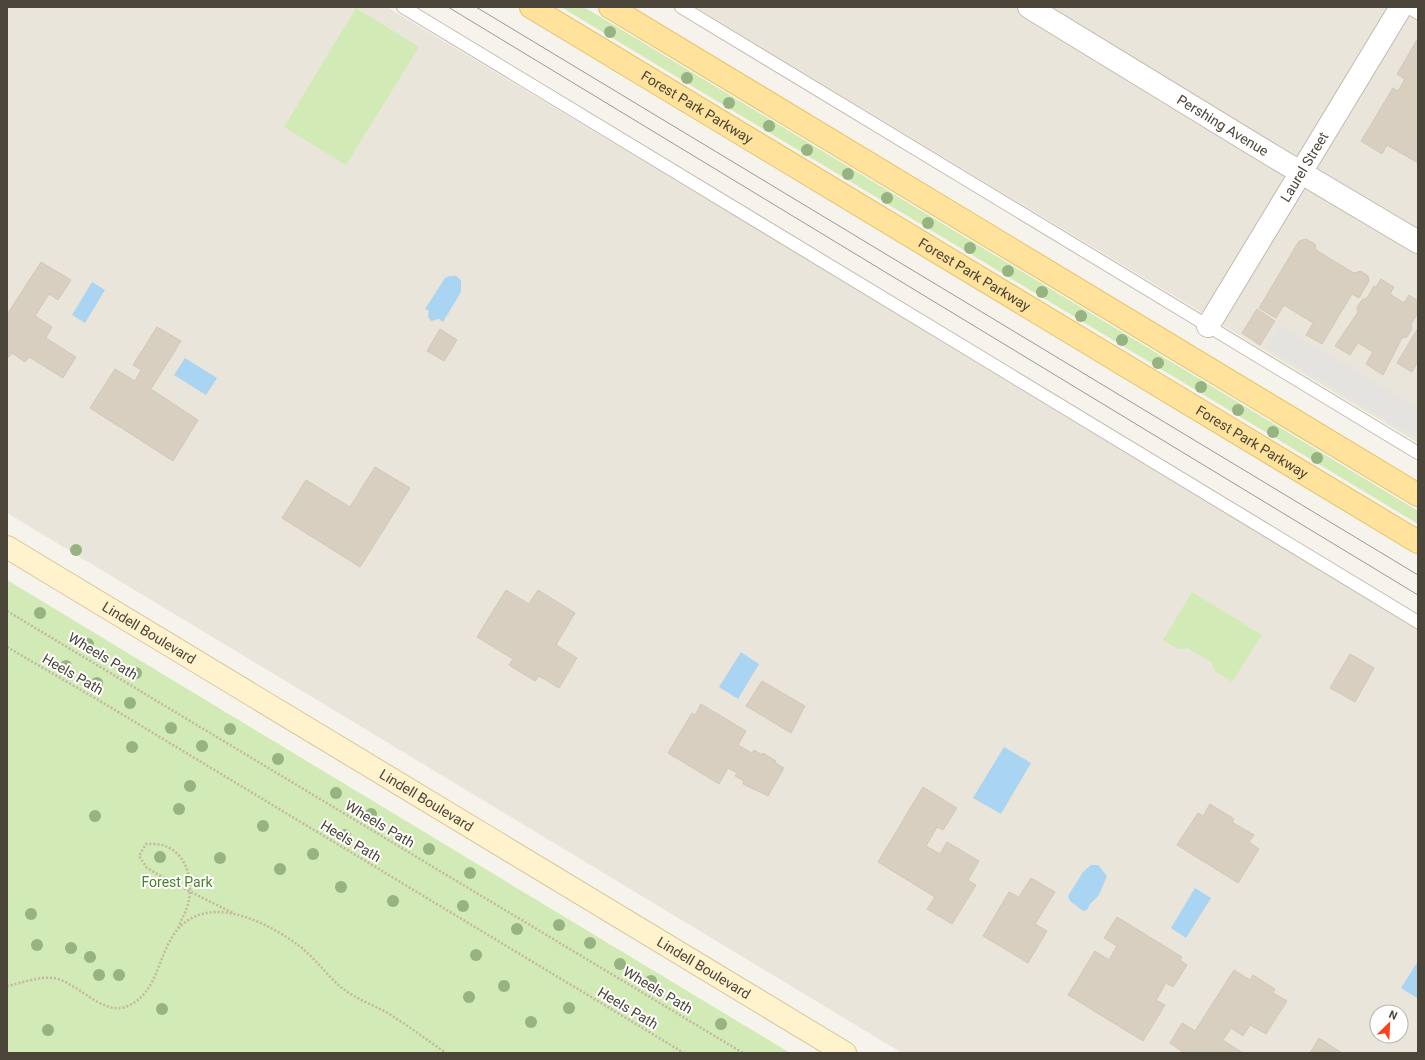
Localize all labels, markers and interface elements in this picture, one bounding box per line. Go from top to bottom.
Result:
street label: Forest Park Parkway [638,67,756,147]
street label: Pershing Avenue [1174,91,1271,159]
street label: Laurel Street [1277,129,1332,205]
street label: Forest Park Parkway [916,235,1034,315]
street label: Forest Park Parkway [1193,402,1311,482]
street label: Lindell Boulevard [99,598,199,667]
street label: Wheels Path [66,629,140,683]
street label: Heels Path [40,650,106,698]
street label: Lindell Boulevard [377,766,476,835]
street label: Wheels Path [343,797,417,851]
street label: Heels Path [318,817,384,865]
park label: Forest Park [141,874,213,890]
street label: Lindell Boulevard [654,933,753,1002]
street label: Wheels Path [621,963,695,1017]
street label: Heels Path [595,984,661,1032]
north arrow [1369,1004,1409,1044]
text: N [1387,1008,1399,1023]

